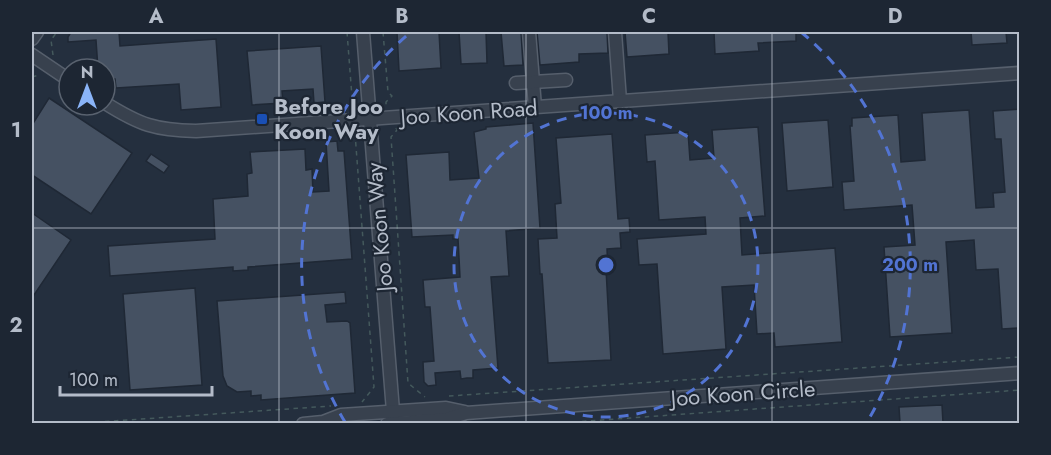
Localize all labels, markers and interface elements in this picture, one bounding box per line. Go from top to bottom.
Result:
text: A [148,2,164,31]
text: B [395,2,409,31]
text: C [642,2,656,31]
text: D [888,2,902,31]
north arrow [57,57,117,117]
text: N [81,61,93,84]
place label: Before Joo Koon Way [274,90,383,147]
street label: Joo Koon Road [396,91,539,133]
text: 100 m [579,100,633,126]
marker: Before Joo Koon Way [255,112,269,126]
text: 1 [11,116,21,145]
street label: Joo Koon Way [357,161,401,296]
text: 200 m [882,252,938,278]
centre of rings [596,255,616,275]
text: 2 [9,311,23,340]
scale bar [60,359,212,397]
text: 100 m [69,367,118,393]
street label: Joo Koon Circle [667,372,816,414]

